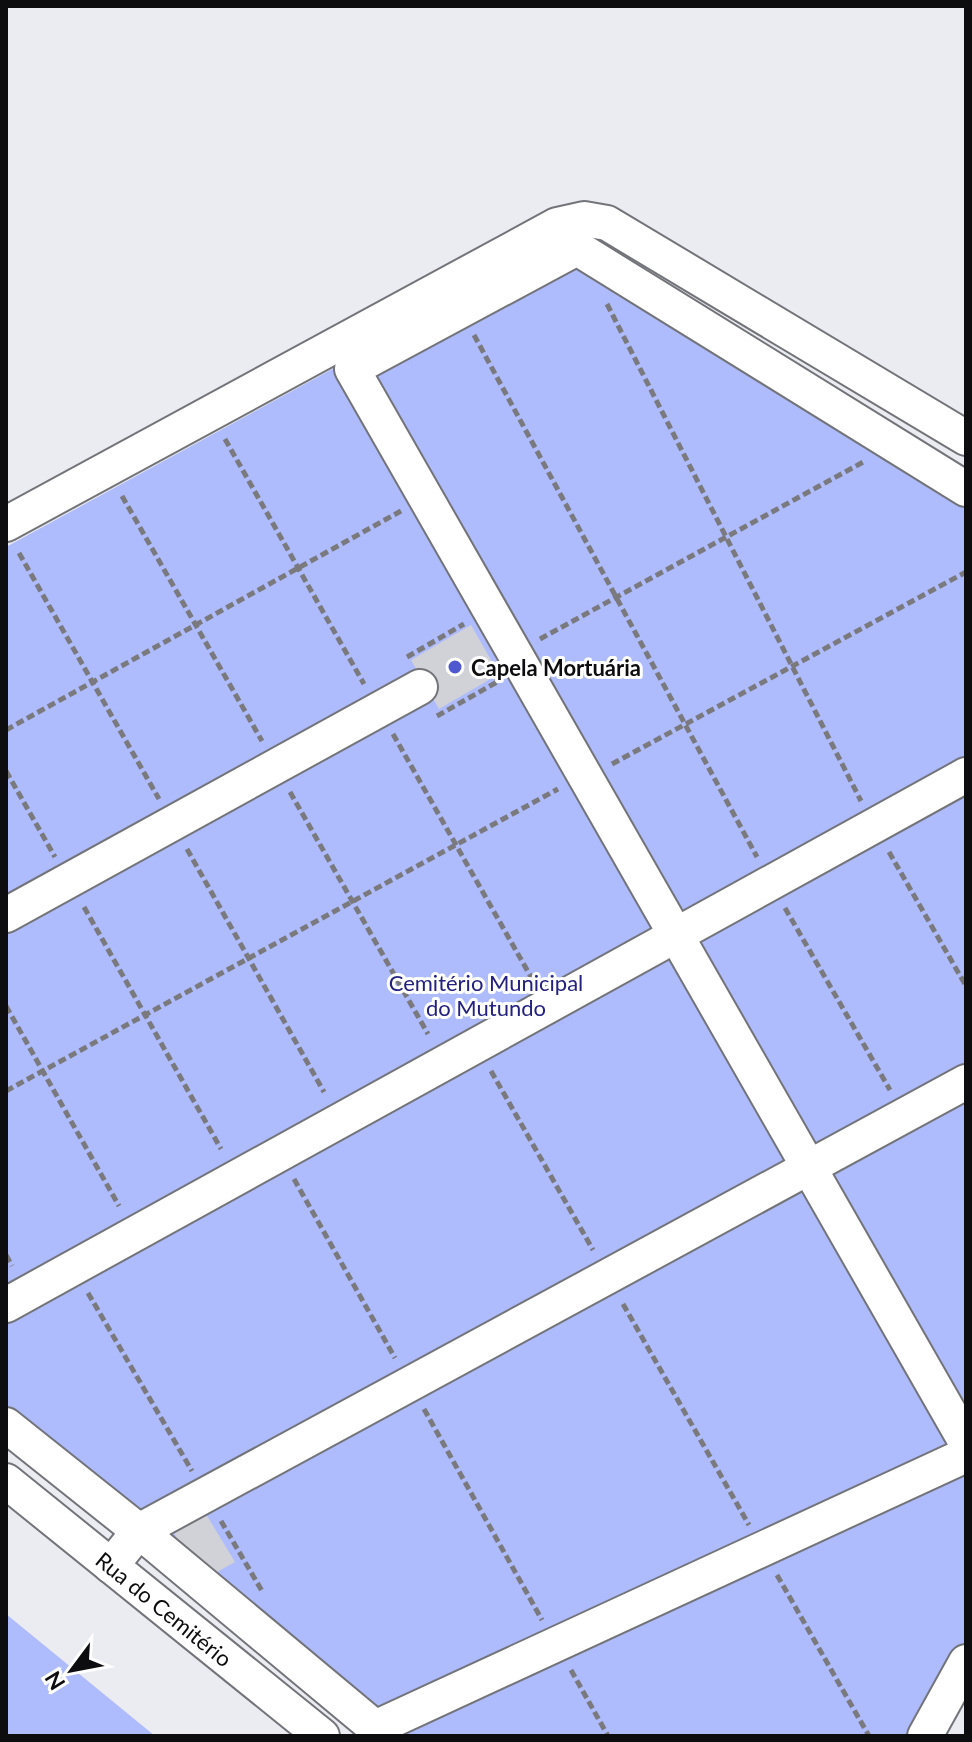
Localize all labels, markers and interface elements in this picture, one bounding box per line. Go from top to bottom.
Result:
place label: Capela Mortuária [471,654,641,681]
marker: Capela Mortuária [446,658,464,676]
park label: Cemitério Municipal do Mutundo [389,969,583,1021]
street label: Rua do Cemitério [91,1546,237,1672]
north arrow [32,1630,112,1710]
text: N [39,1667,71,1695]

